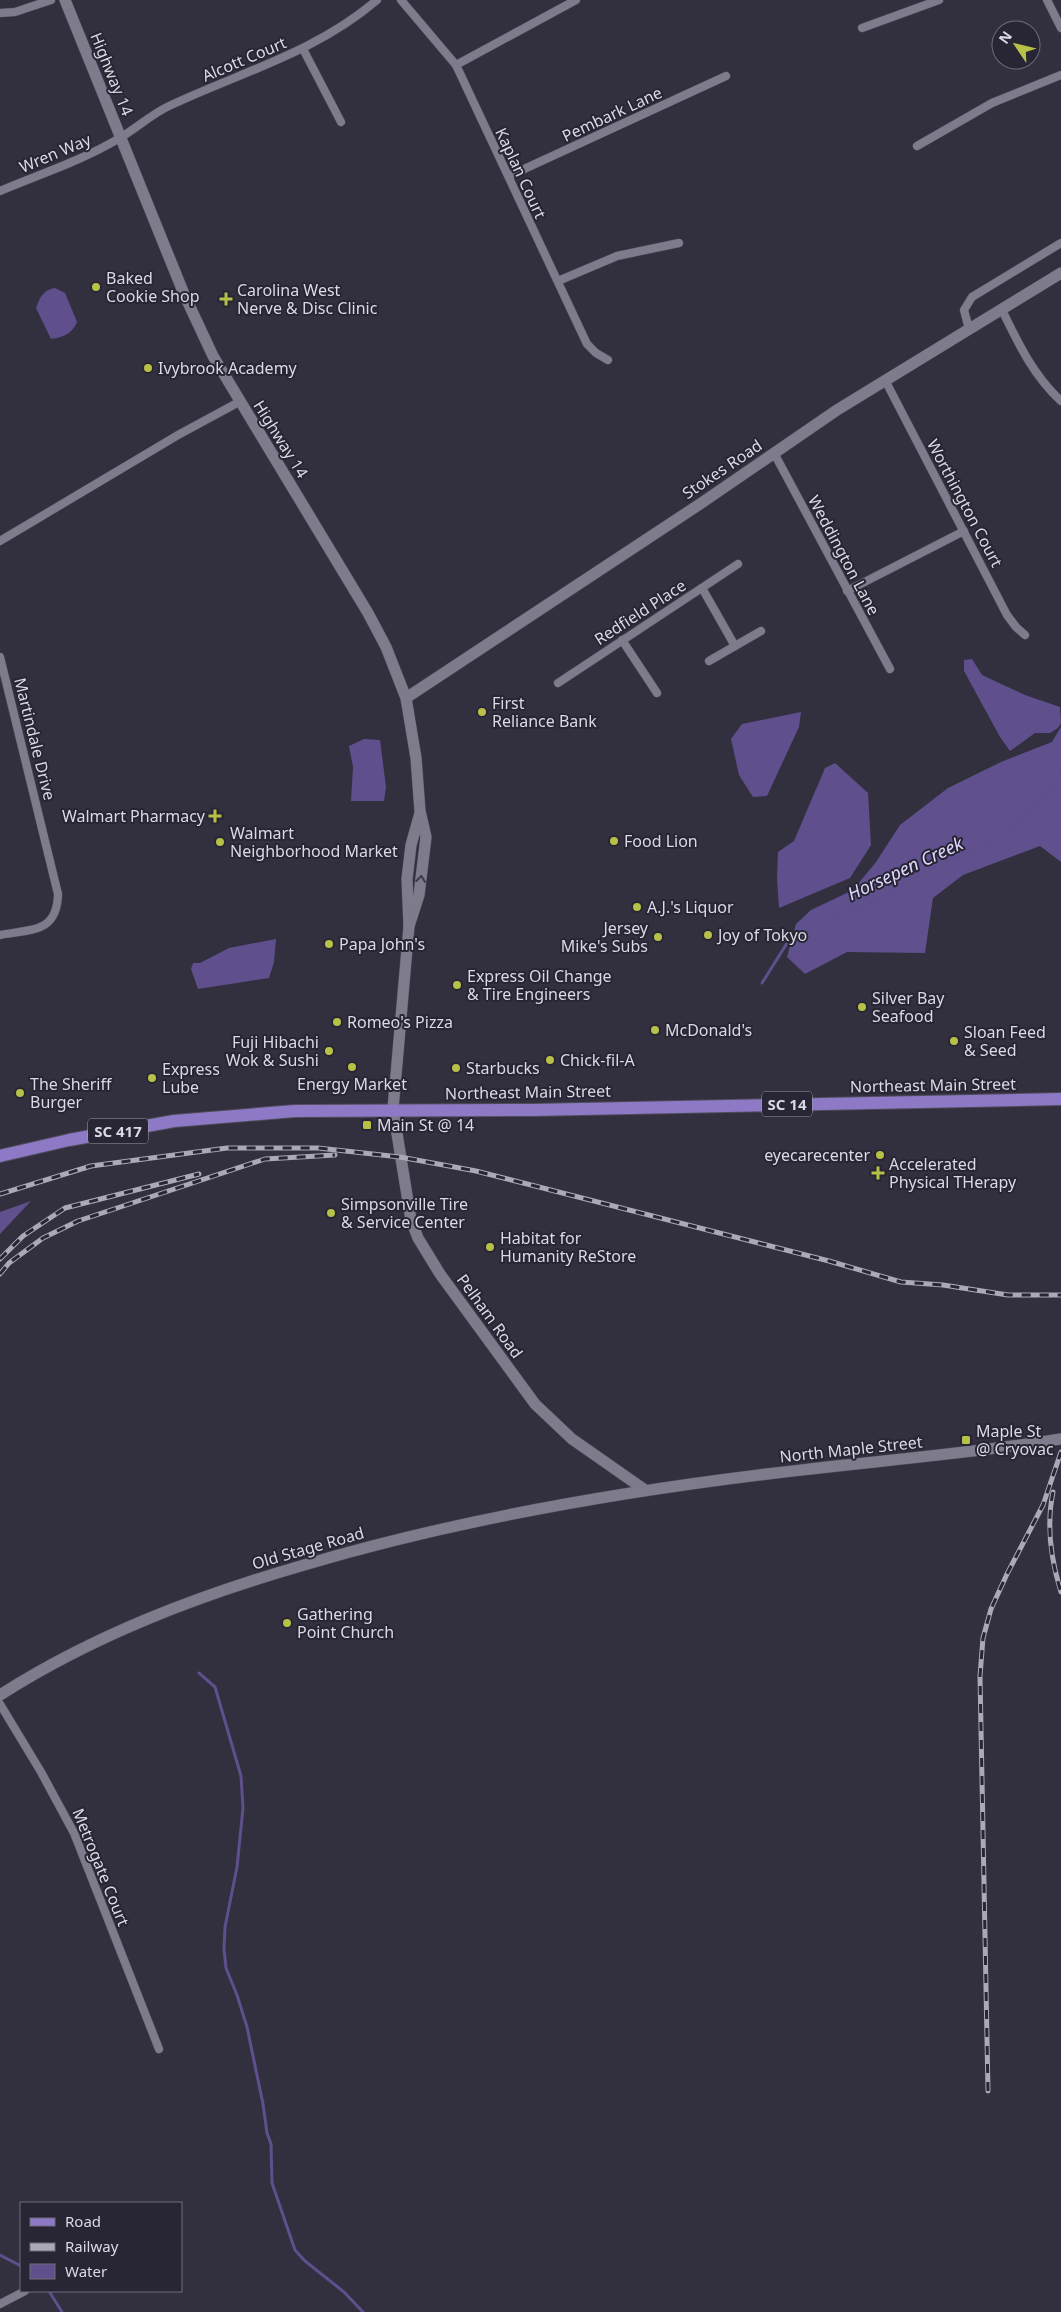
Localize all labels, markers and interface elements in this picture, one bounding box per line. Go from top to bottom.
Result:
north arrow [991,20,1041,70]
text: N [994,27,1016,47]
street label: Highway 14 [85,29,139,119]
street label: Alcott Court [199,31,290,87]
street label: Pembark Lane [558,81,666,147]
street label: Kaplan Court [490,124,552,222]
street label: Wren Way [16,128,95,178]
place label: Baked Cookie Shop [106,267,200,307]
place label: Carolina West Nerve & Disc Clinic [237,279,378,319]
marker: Baked Cookie Shop [90,281,102,293]
marker: Carolina West Nerve & Disc Clinic [219,292,233,306]
place label: Ivybrook Academy [158,357,298,379]
marker: Ivybrook Academy [142,362,154,374]
street label: Highway 14 [248,396,314,482]
street label: Stokes Road [678,434,766,504]
street label: Worthington Court [922,435,1008,571]
street label: Weddington Lane [803,491,885,619]
street label: Redfield Place [590,574,690,650]
street label: Martindale Drive [9,675,61,803]
place label: First Reliance Bank [492,692,597,732]
marker: First Reliance Bank [476,706,488,718]
place label: Walmart Pharmacy [62,805,206,827]
marker: Walmart Pharmacy [209,810,221,822]
place label: Walmart Neighborhood Market [230,822,398,862]
place label: Food Lion [624,830,698,852]
water label: Horsepen Creek [843,830,968,905]
marker: Food Lion [608,835,620,847]
marker: Walmart Neighborhood Market [214,836,226,848]
one-way arrow [415,874,426,882]
place label: A.J.'s Liquor [647,896,734,918]
marker: A.J.'s Liquor [631,901,643,913]
place label: Jersey Mike's Subs [561,917,649,957]
place label: Joy of Tokyo [716,924,807,946]
marker: Joy of Tokyo [702,929,714,941]
marker: Jersey Mike's Subs [652,931,664,943]
place label: Papa John's [339,933,425,955]
marker: Papa John's [323,938,335,950]
place label: Express Oil Change & Tire Engineers [467,965,612,1005]
marker: Express Oil Change & Tire Engineers [451,979,463,991]
place label: Silver Bay Seafood [872,987,945,1027]
marker: Silver Bay Seafood [856,1001,868,1013]
place label: Romeo's Pizza [347,1011,453,1033]
marker: Romeo's Pizza [331,1016,343,1028]
place label: McDonald's [665,1019,752,1041]
place label: Sloan Feed & Seed [964,1021,1046,1061]
marker: McDonald's [649,1024,661,1036]
place label: Fuji Hibachi Wok & Sushi [226,1031,319,1071]
marker: Sloan Feed & Seed [948,1035,960,1047]
marker: Fuji Hibachi Wok & Sushi [323,1045,335,1057]
place label: Chick-fil-A [560,1049,635,1071]
marker: Chick-fil-A [544,1054,556,1066]
place label: Starbucks [466,1057,540,1079]
place label: Express Lube [162,1058,220,1098]
marker: Energy Market [346,1061,358,1073]
marker: Starbucks [450,1062,462,1074]
marker: Express Lube [146,1072,158,1084]
place label: The Sheriff Burger [30,1073,112,1113]
place label: Energy Market [297,1073,407,1095]
street label: Northeast Main Street [850,1073,1016,1097]
street label: Northeast Main Street [445,1080,611,1104]
marker: The Sheriff Burger [14,1087,26,1099]
road number: SC 14 [762,1092,812,1116]
place label: Main St @ 14 [377,1114,474,1136]
road number: SC 417 [88,1118,148,1144]
marker: Main St @ 14 [361,1119,373,1131]
place label: eyecarecenter [764,1144,870,1166]
marker: eyecarecenter [874,1149,886,1161]
place label: Accelerated Physical THerapy [889,1153,1017,1193]
marker: Accelerated Physical THerapy [871,1166,885,1180]
place label: Simpsonville Tire & Service Center [341,1193,468,1233]
marker: Simpsonville Tire & Service Center [325,1207,337,1219]
place label: Habitat for Humanity ReStore [500,1227,636,1267]
marker: Habitat for Humanity ReStore [484,1241,496,1253]
street label: Pelham Road [452,1269,528,1363]
place label: Maple St @ Cryovac [976,1420,1054,1460]
street label: North Maple Street [778,1431,924,1467]
marker: Maple St @ Cryovac [960,1434,972,1446]
street label: Old Stage Road [249,1521,367,1575]
place label: Gathering Point Church [297,1603,394,1643]
marker: Gathering Point Church [281,1617,293,1629]
street label: Metrogate Court [67,1805,135,1929]
legend [20,2202,182,2292]
text: Road [65,2211,101,2231]
text: Railway [65,2236,119,2256]
text: Water [65,2261,107,2281]

